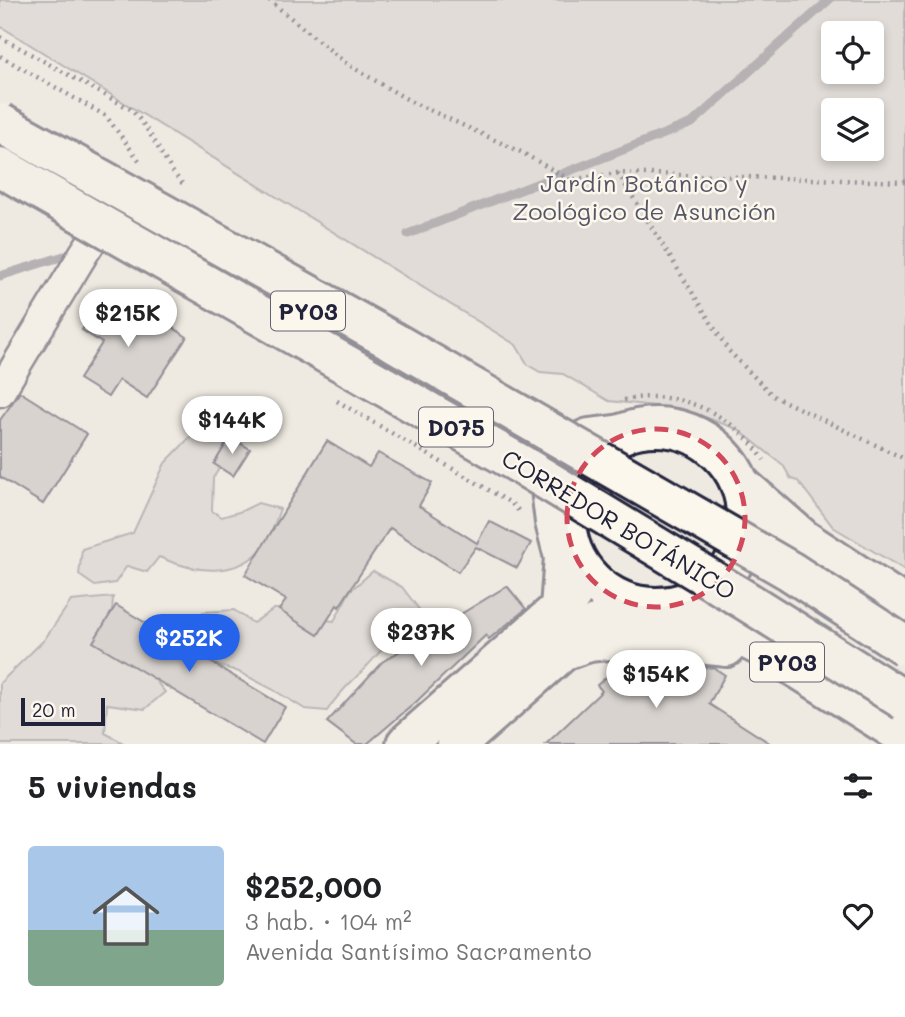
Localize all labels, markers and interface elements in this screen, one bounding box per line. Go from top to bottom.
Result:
map controls [821,21,884,161]
button: locate [821,21,884,84]
button: layers [821,98,884,161]
park label: Jardín Botánico y Zoológico de Asunción [512,167,776,226]
pin: $215K [79,290,177,349]
road number: PY03 [271,292,345,330]
text: $215K [95,297,161,327]
pin: $144K [183,396,281,456]
text: $144K [198,404,266,434]
road number: D075 [419,408,493,446]
street label: CORREDOR BOTÁNICO [496,442,742,606]
pin: $237K [372,608,470,668]
pin: $252K [140,614,238,674]
text: $237K [387,616,455,646]
text: $252K [155,622,223,652]
road number: PY03 [750,642,824,682]
pin: $154K [607,650,705,710]
text: $154K [622,658,690,688]
scale bar [21,695,105,727]
text: 20 m [32,697,76,722]
text: 5 viviendas [28,766,197,806]
icon: filters [839,767,877,805]
text: $252,000 [245,866,382,906]
icon: home [84,874,168,958]
icon: heart [839,897,877,935]
text: 3 hab. · 104 m² [245,906,412,936]
text: Avenida Santísimo Sacramento [245,936,592,966]

